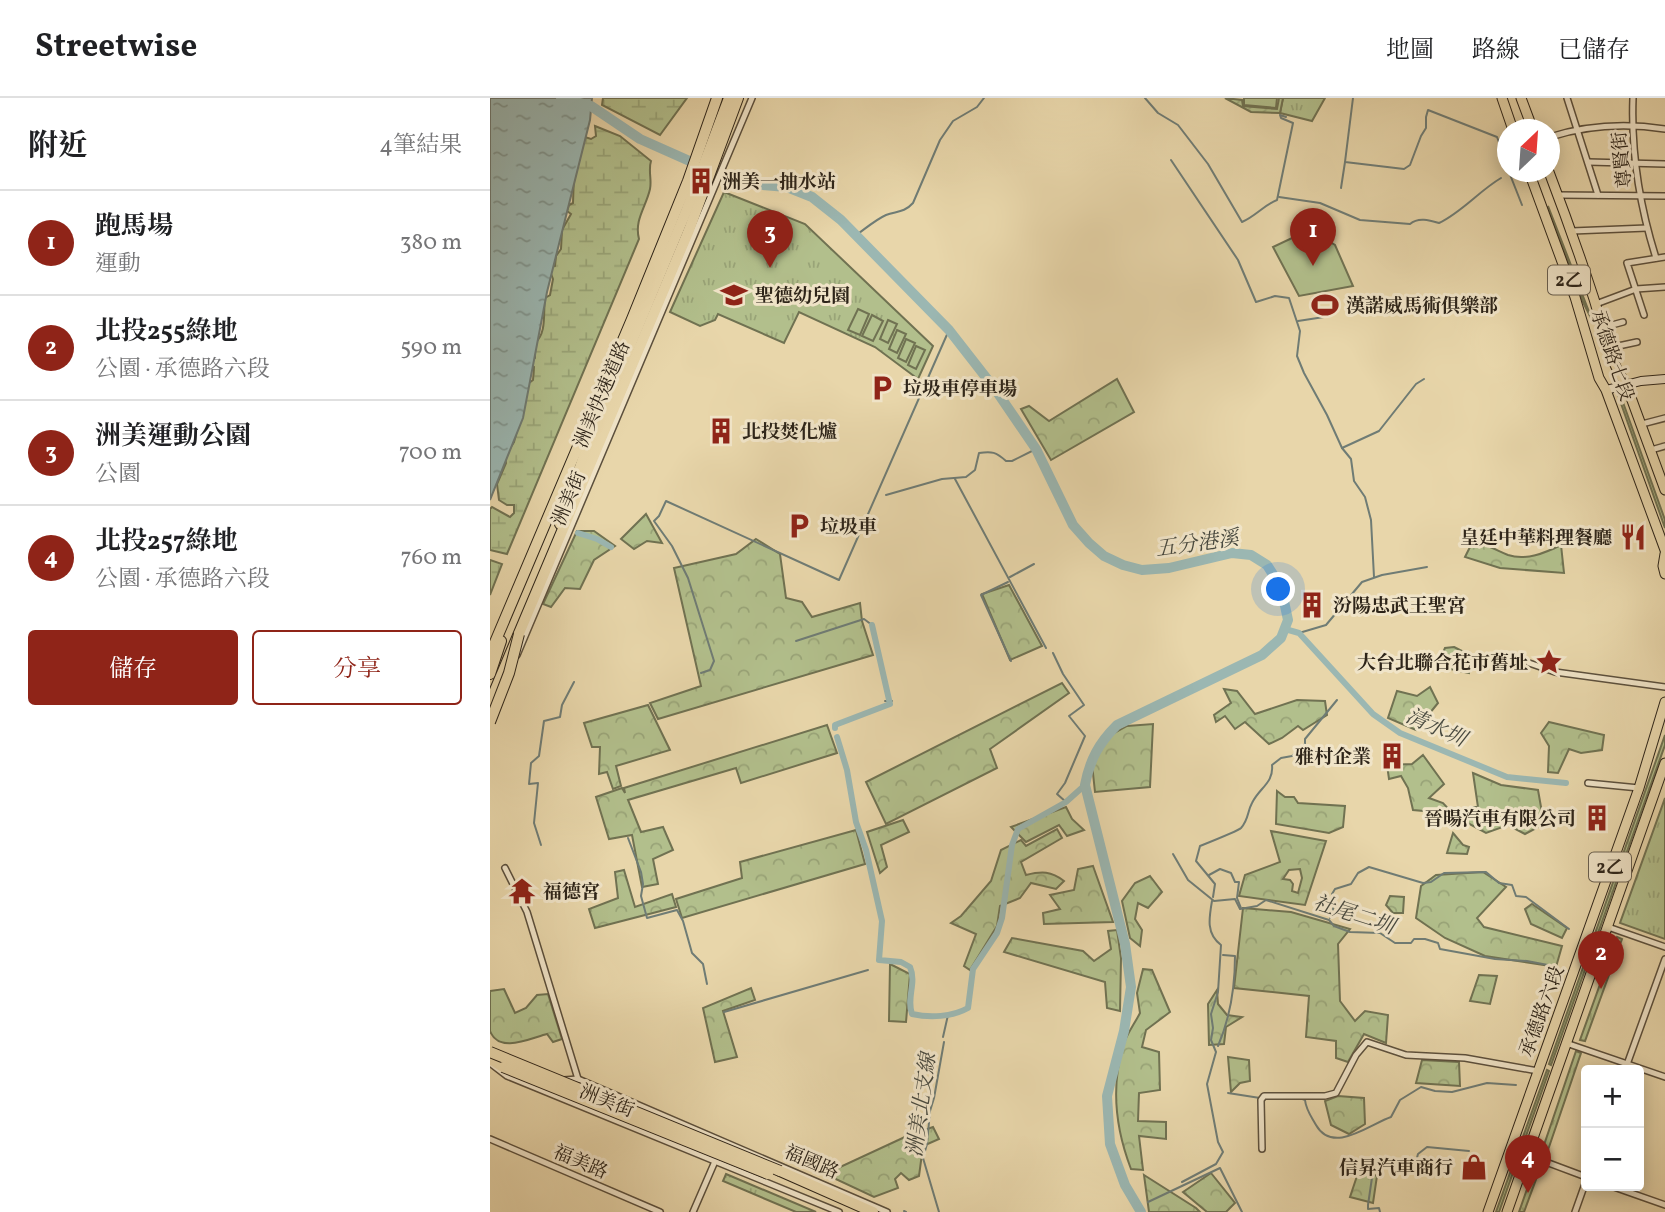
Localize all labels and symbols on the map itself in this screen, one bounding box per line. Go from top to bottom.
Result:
north arrow [1497,119,1560,182]
street label: 尊賢街 [1607,130,1639,190]
building icon: 洲美一抽水站 [686,166,716,196]
place label: 洲美一抽水站 [722,170,836,196]
pin: 1 [1290,208,1336,266]
pin: 3 [747,210,793,268]
road number: 2乙 [1548,266,1590,294]
school or university icon: 聖德幼兒園 [719,280,749,310]
place label: 聖德幼兒園 [755,284,850,310]
sports icon: 漢諾威馬術俱樂部 [1310,290,1340,320]
place label: 漢諾威馬術俱樂部 [1346,294,1498,320]
street label: 承德路七段 [1583,306,1639,405]
street label: 洲美快速道路 [569,337,637,452]
parking icon: 垃圾車停車場 [867,373,897,403]
place label: 垃圾車停車場 [903,377,1017,403]
building icon: 北投焚化爐 [706,416,736,446]
place label: 北投焚化爐 [742,420,837,446]
street label: 洲美街 [547,467,593,530]
parking icon: 垃圾車 [784,511,814,541]
place label: 垃圾車 [820,515,877,541]
restaurant icon: 皇廷中華料理餐廳 [1618,522,1648,552]
water label: 五分港溪 [1154,524,1243,565]
place label: 皇廷中華料理餐廳 [1460,526,1612,552]
your location [1261,572,1295,606]
building icon: 汾陽忠武王聖宮 [1297,590,1327,620]
place label: 汾陽忠武王聖宮 [1333,594,1466,620]
place icon: 大台北聯合花市舊址 [1534,647,1564,677]
place label: 大台北聯合花市舊址 [1357,651,1528,677]
water label: 清水圳 [1401,702,1473,756]
building icon: 雅村企業 [1377,741,1407,771]
place label: 雅村企業 [1295,745,1371,771]
building icon: 晉暘汽車有限公司 [1582,803,1612,833]
place label: 晉暘汽車有限公司 [1424,807,1576,833]
road number: 2乙 [1589,852,1631,882]
temple icon: 福德宮 [507,876,537,906]
place label: 福德宮 [543,880,600,906]
water label: 社尾二圳 [1309,889,1401,943]
pin: 2 [1578,931,1624,989]
street label: 承德路六段 [1514,963,1571,1061]
water label: 洲美北支線 [901,1049,944,1159]
street label: 洲美街 [575,1079,638,1125]
pin: 4 [1505,1135,1551,1193]
street label: 福美路 [549,1140,612,1186]
street label: 福國路 [780,1140,843,1186]
shop icon: 信昇汽車商行 [1459,1152,1489,1182]
place label: 信昇汽車商行 [1339,1156,1453,1182]

